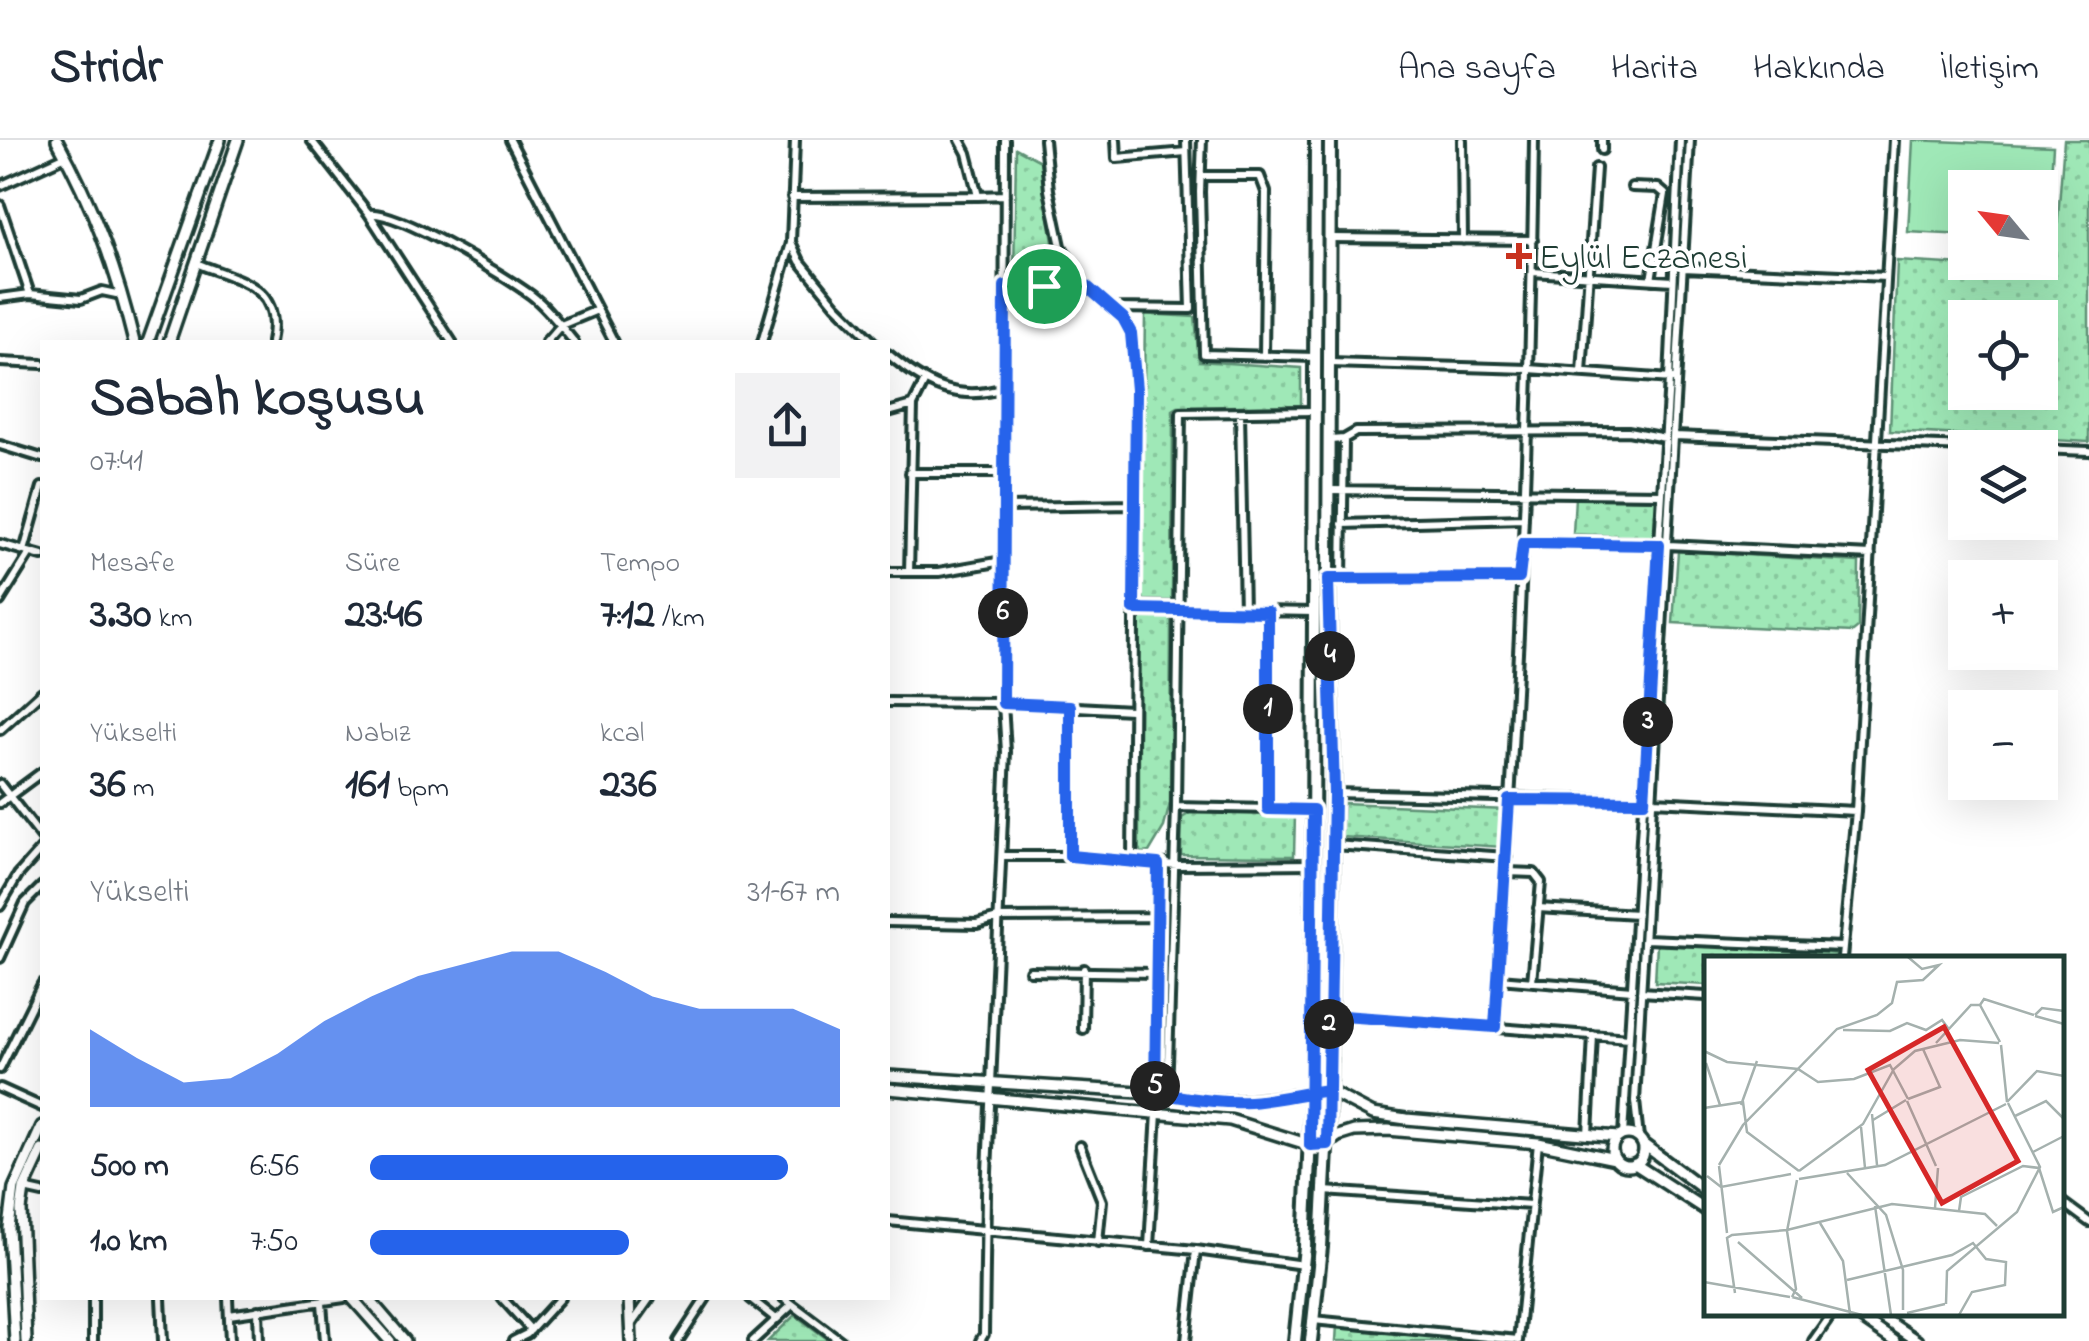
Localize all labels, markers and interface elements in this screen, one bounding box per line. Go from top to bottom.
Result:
text: Stridr [50,34,162,104]
text: Ana sayfa [1398,44,1556,95]
text: Harita [1611,44,1698,95]
text: Hakkında [1753,44,1885,95]
text: İletişim [1940,44,2039,95]
north arrow [1948,170,2058,280]
map controls [1948,170,2058,800]
place label: Eylül Eczanesi [1539,234,1747,285]
pin [1002,244,1087,329]
marker: Eylül Eczanesi [1508,245,1530,267]
icon: arrive [1017,259,1072,314]
button: locate [1948,300,2058,410]
text: Sabah koşusu [90,361,425,441]
button: share [735,373,840,478]
button: layers [1948,430,2058,540]
text: 07:41 [90,439,143,486]
text: Mesafe [90,544,174,585]
text: Süre [345,544,400,585]
text: Tempo [600,544,680,585]
button: + [1948,560,2058,670]
text: 3.30 [90,585,151,646]
text: 23:46 [345,585,423,646]
text: 7:12 [600,585,655,646]
pin: 6 [978,588,1028,638]
text: 6 [997,592,1009,633]
text: km [151,599,192,640]
text: /km [655,599,705,640]
pin: 4 [1305,631,1355,681]
text: 4 [1324,635,1336,676]
pin: 1 [1243,684,1293,734]
text: 1 [1264,688,1272,729]
button: − [1948,690,2058,800]
pin: 3 [1623,697,1673,747]
text: 3 [1642,701,1654,742]
text: Yükselti [90,714,177,755]
text: Nabız [345,714,411,755]
text: kcal [600,714,645,755]
text: 36 [90,755,126,816]
text: 161 [345,755,390,816]
text: 236 [600,755,657,816]
text: m [126,769,155,810]
text: bpm [390,769,449,810]
text: Yükselti [90,870,189,917]
text: 31–67 m [747,870,840,917]
inset map [1704,956,2064,1316]
pin: 2 [1304,999,1354,1049]
text: 2 [1322,1003,1336,1044]
pin: 5 [1130,1061,1180,1111]
text: 5 [1147,1065,1163,1106]
text: 500 m [90,1144,169,1191]
text: 6:56 [250,1144,299,1191]
text: 1.0 km [90,1219,167,1266]
text: 7:50 [250,1219,298,1266]

